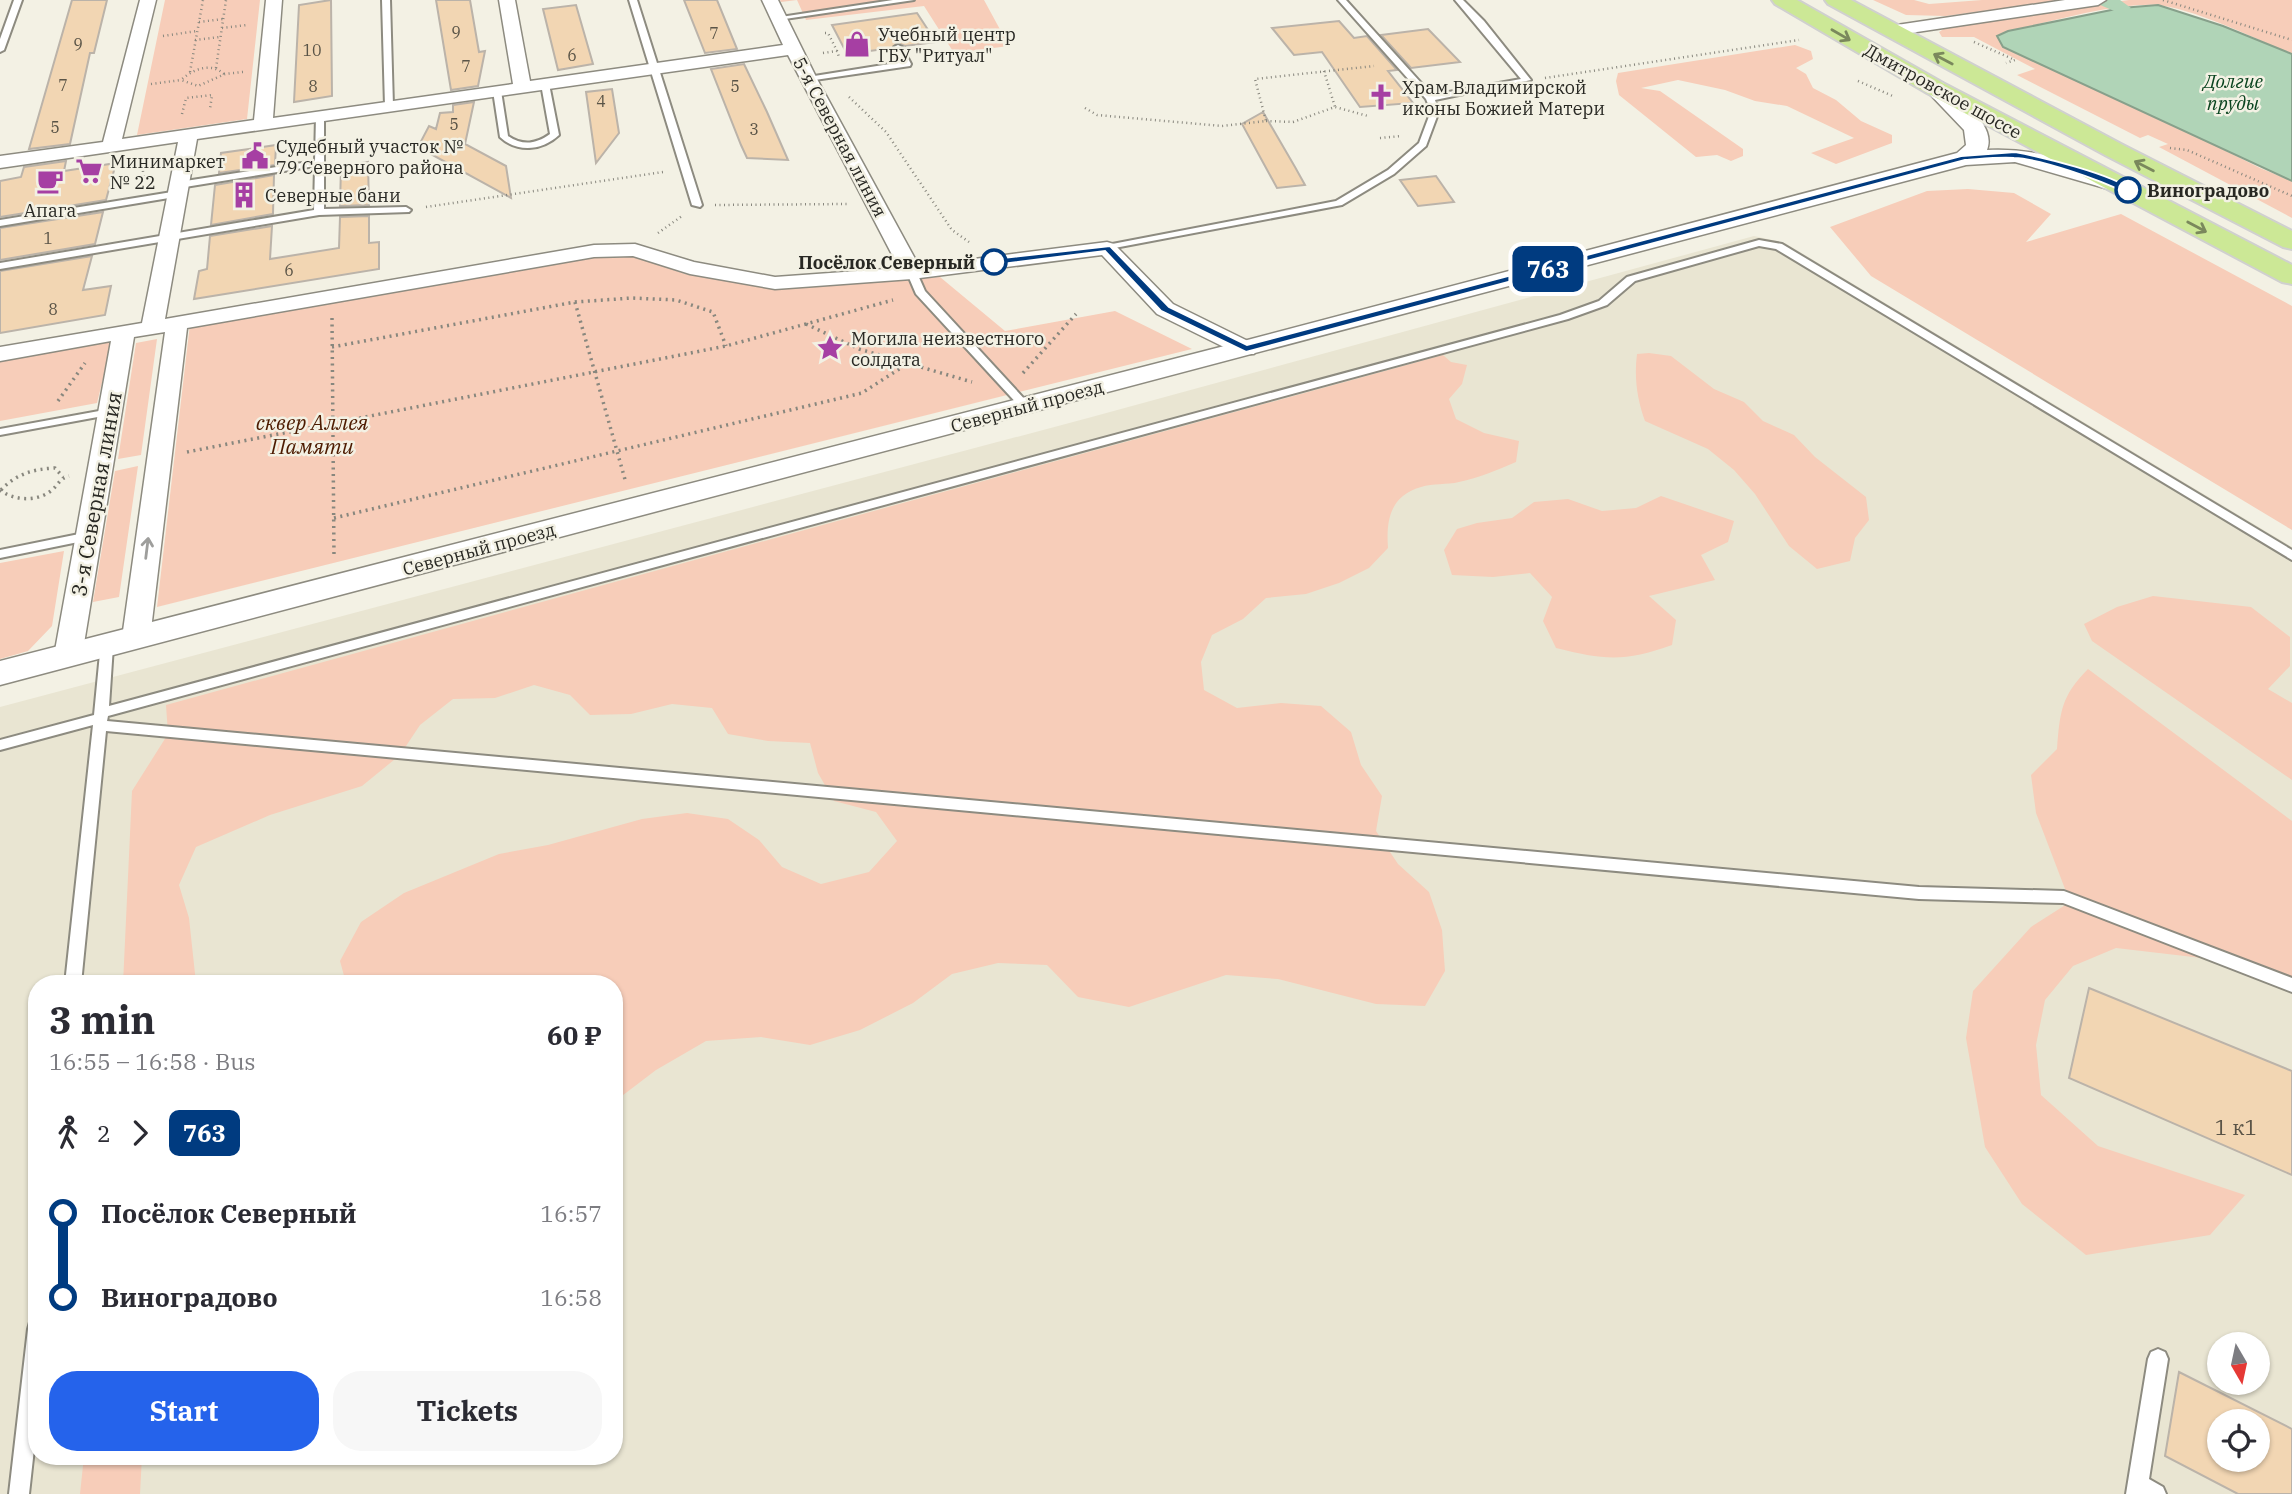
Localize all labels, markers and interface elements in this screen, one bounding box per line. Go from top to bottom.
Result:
house number: 9 [451,22,461,42]
house number: 7 [709,23,719,43]
place label: Учебный центр ГБУ "Ритуал" [878,23,1016,67]
one-way arrow [1830,28,1850,42]
shop icon: Учебный центр ГБУ "Ритуал" [842,29,872,59]
house number: 9 [73,34,83,54]
street label: Дмитровское шоссе [1860,38,2026,144]
house number: 10 [302,40,322,60]
house number: 6 [567,45,577,65]
one-way arrow [1933,52,1954,66]
street label: 5-я Северная линия [788,53,892,221]
house number: 7 [461,56,471,76]
water label: Долгие пруды [2201,69,2263,115]
house number: 7 [58,75,68,95]
house number: 8 [308,76,318,96]
house number: 5 [730,76,740,96]
place label: Храм Владимирской иконы Божией Матери [1402,76,1605,120]
church icon: Храм Владимирской иконы Божией Матери [1366,82,1396,112]
house number: 4 [596,91,606,111]
house number: 5 [449,114,459,134]
house number: 5 [50,117,60,137]
house number: 3 [749,119,759,139]
place label: Судебный участок № 79 Северного района [276,135,464,179]
public building icon: Судебный участок № 79 Северного района [240,141,270,171]
place label: Минимаркет № 22 [110,150,225,194]
supermarket icon: Минимаркет № 22 [74,156,104,186]
one-way arrow [2134,158,2155,172]
cafe icon: Апага [35,166,65,196]
marker: Виноградово [2115,177,2141,203]
place label: Виноградово [2147,179,2269,202]
building icon: Северные бани [229,180,259,210]
place label: Северные бани [265,184,401,207]
place label: Апага [24,199,77,222]
one-way arrow [2186,220,2207,234]
house number: 1 [43,228,53,248]
line badge: 763 [1508,246,1588,292]
marker: Посёлок Северный [981,249,1007,275]
place label: Посёлок Северный [798,251,975,274]
text: 763 [1526,253,1570,285]
house number: 6 [284,260,294,280]
house number: 8 [48,299,58,319]
place label: Могила неизвестного солдата [851,327,1044,371]
place icon: Могила неизвестного солдата [815,333,845,363]
street label: Северный проезд [948,375,1106,437]
street label: 3-я Северная линия [64,389,128,599]
park label: сквер Аллея Памяти [256,408,368,460]
street label: Северный проезд [400,518,558,580]
one-way arrow [141,538,154,560]
text: 3 min [49,995,155,1044]
text: 60 ₽ [547,1018,602,1052]
text: 16:55 – 16:58 · Bus [49,1046,256,1076]
house number: 1 к1 [2215,1113,2257,1141]
icon: walk [49,1114,87,1152]
icon: forward [121,1114,159,1152]
text: 763 [183,1117,226,1149]
text: 2 [97,1118,111,1148]
text: Посёлок Северный [101,1196,356,1230]
text: 16:57 [540,1198,602,1228]
text: Виноградово [101,1280,278,1314]
text: 16:58 [540,1282,602,1312]
north arrow [2207,1332,2270,1395]
map controls [2207,1332,2270,1472]
button: Start [49,1371,319,1451]
button: Tickets [333,1371,602,1451]
button: locate [2207,1409,2270,1472]

